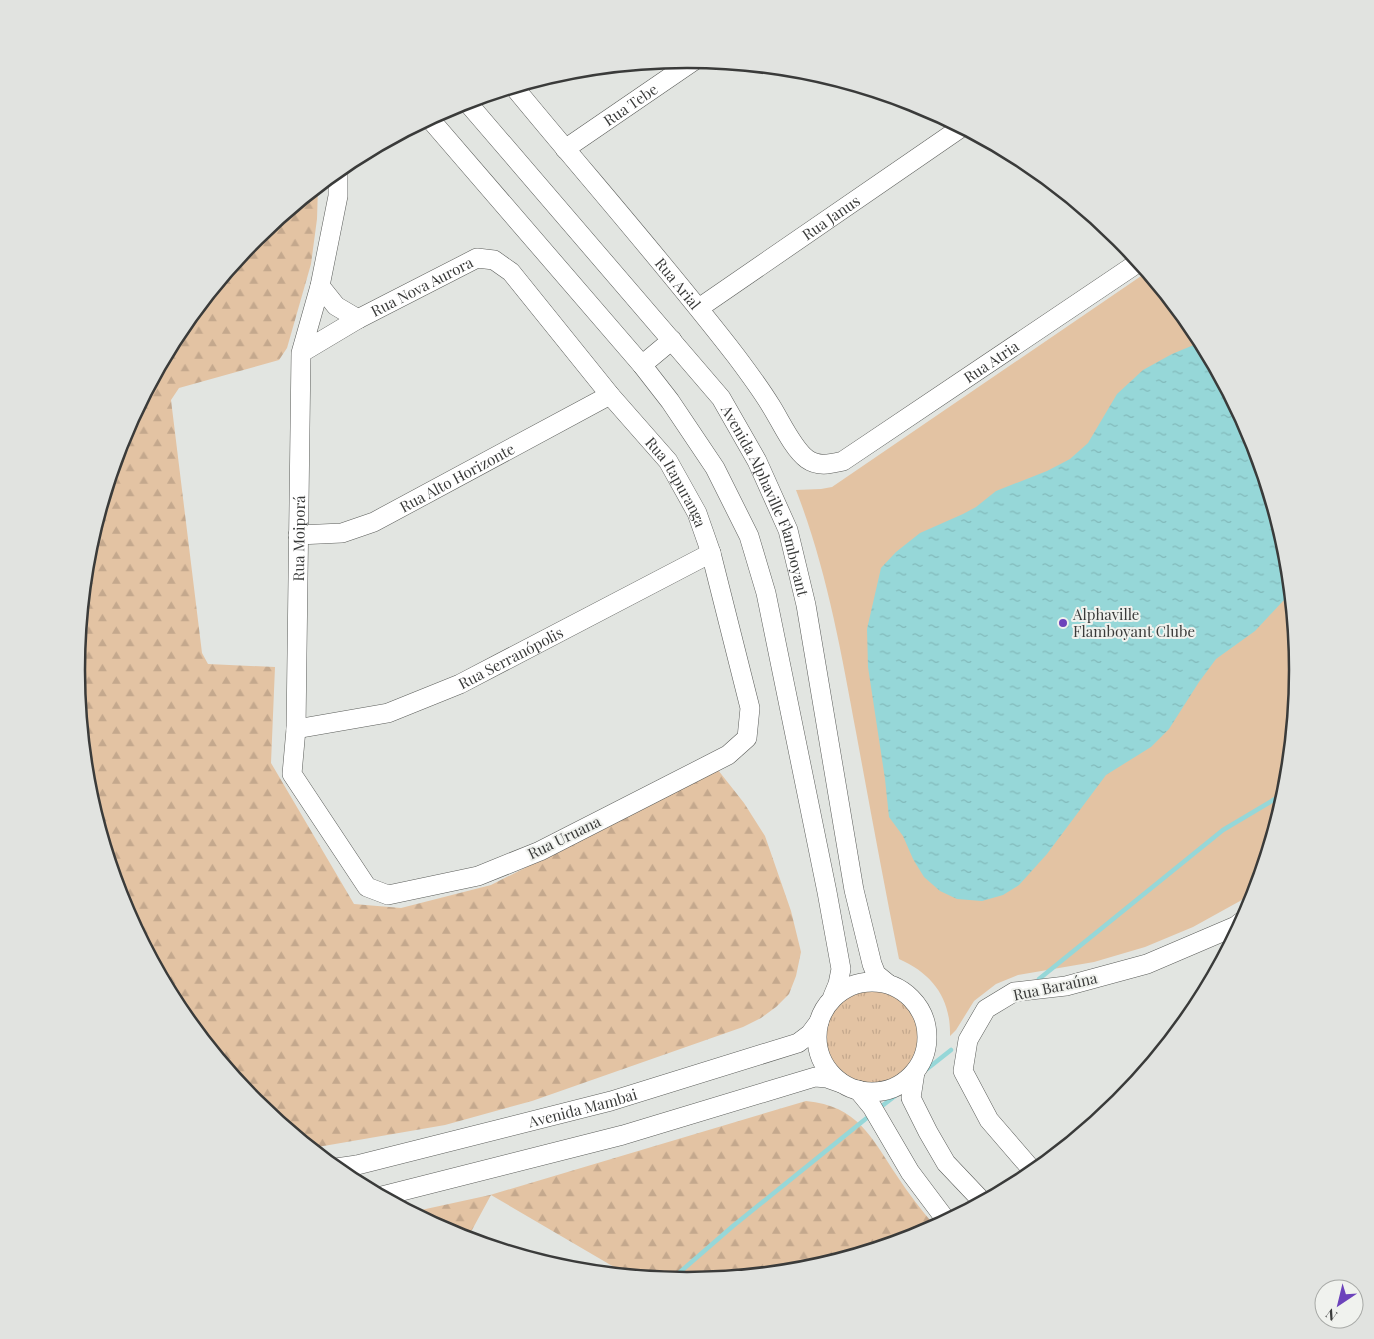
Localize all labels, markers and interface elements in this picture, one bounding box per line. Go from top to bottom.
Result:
street label: Rua Tebe [599,79,661,130]
street label: Rua Janus [798,190,864,244]
street label: Rua Nova Aurora [367,252,477,321]
street label: Rua Arial [651,253,705,313]
street label: Rua Atria [960,335,1023,387]
street label: Avenida Alphaville Flamboyant [716,400,814,599]
street label: Rua Itapuranga [641,432,711,530]
street label: Rua Alto Horizonte [396,438,518,516]
street label: Rua Moiporá [288,495,309,582]
place label: Alphaville Flamboyant Clube [1072,604,1195,641]
marker: Alphaville Flamboyant Clube [1057,617,1069,629]
street label: Rua Serranópolis [455,622,566,693]
street label: Rua Uruana [524,811,604,863]
street label: Rua Baraúna [1011,967,1099,1005]
street label: Avenida Mambai [525,1083,640,1132]
north arrow [1314,1279,1364,1329]
text: N [1322,1304,1341,1326]

